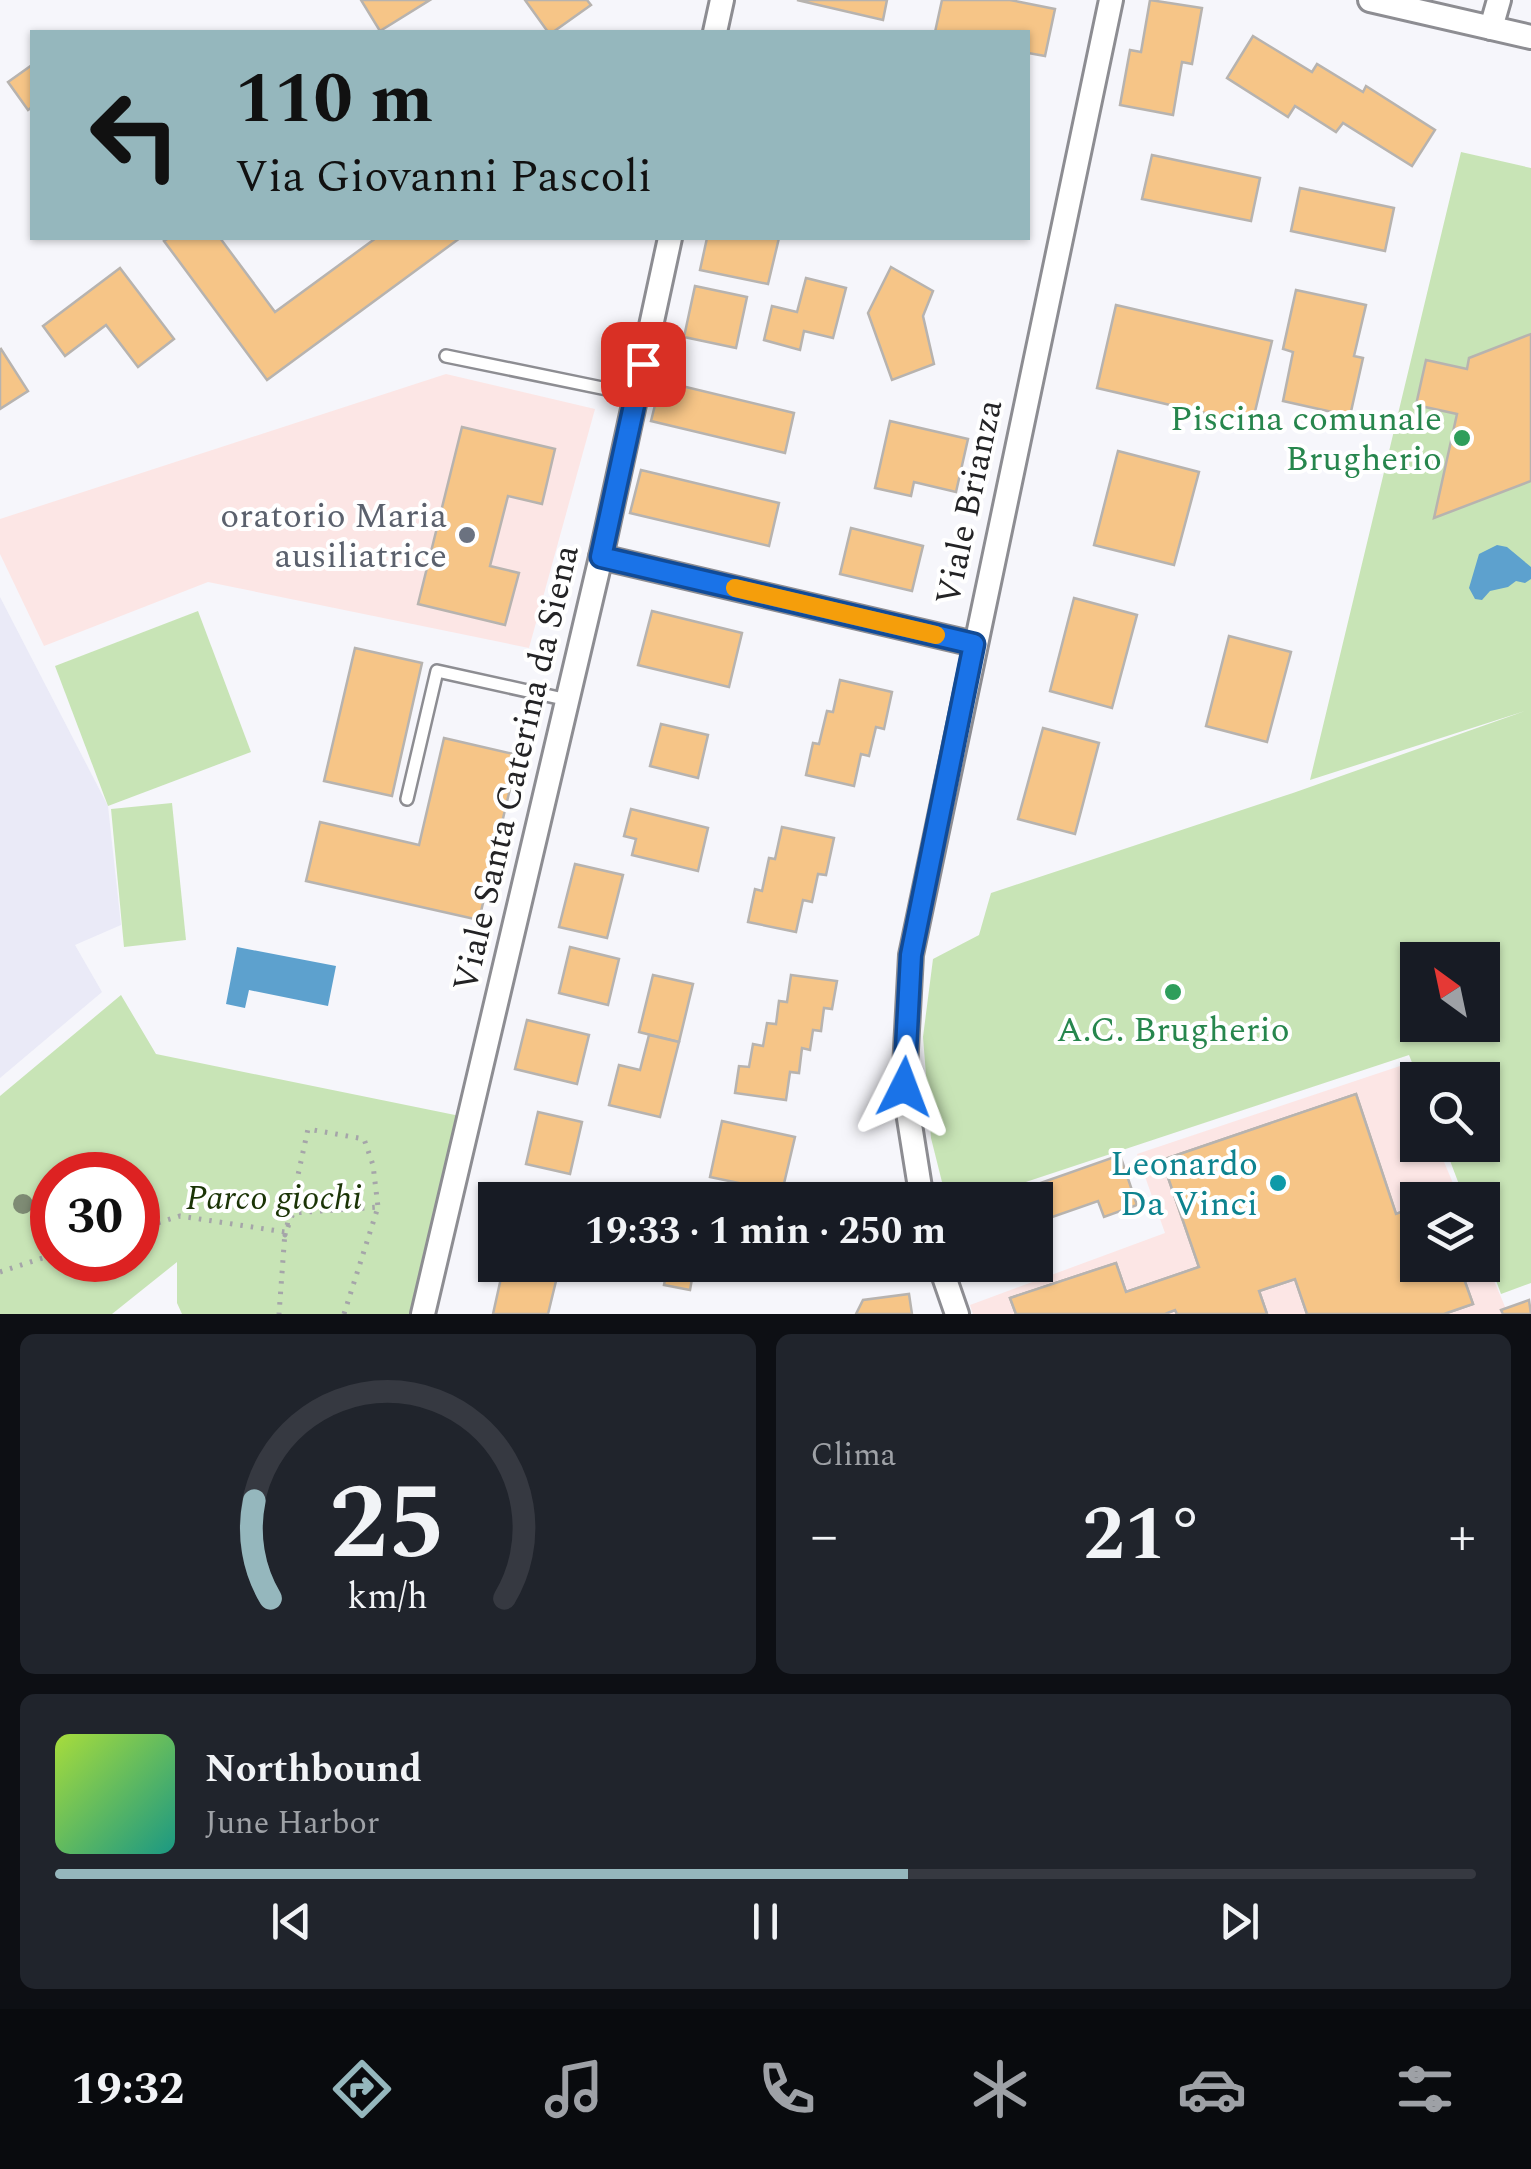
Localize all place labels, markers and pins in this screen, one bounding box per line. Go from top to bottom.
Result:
pin [601,322,686,407]
place label: Piscina comunale Brugherio [1170,393,1442,486]
marker: Piscina comunale Brugherio [1451,427,1473,449]
place label: oratorio Maria ausiliatrice [220,490,447,583]
marker: oratorio Maria ausiliatrice [456,524,478,546]
marker: A.C. Brugherio [1162,981,1184,1003]
place label: A.C. Brugherio [1056,1004,1290,1057]
place label: Leonardo Da Vinci [1110,1138,1258,1231]
marker: Leonardo Da Vinci [1267,1172,1289,1194]

